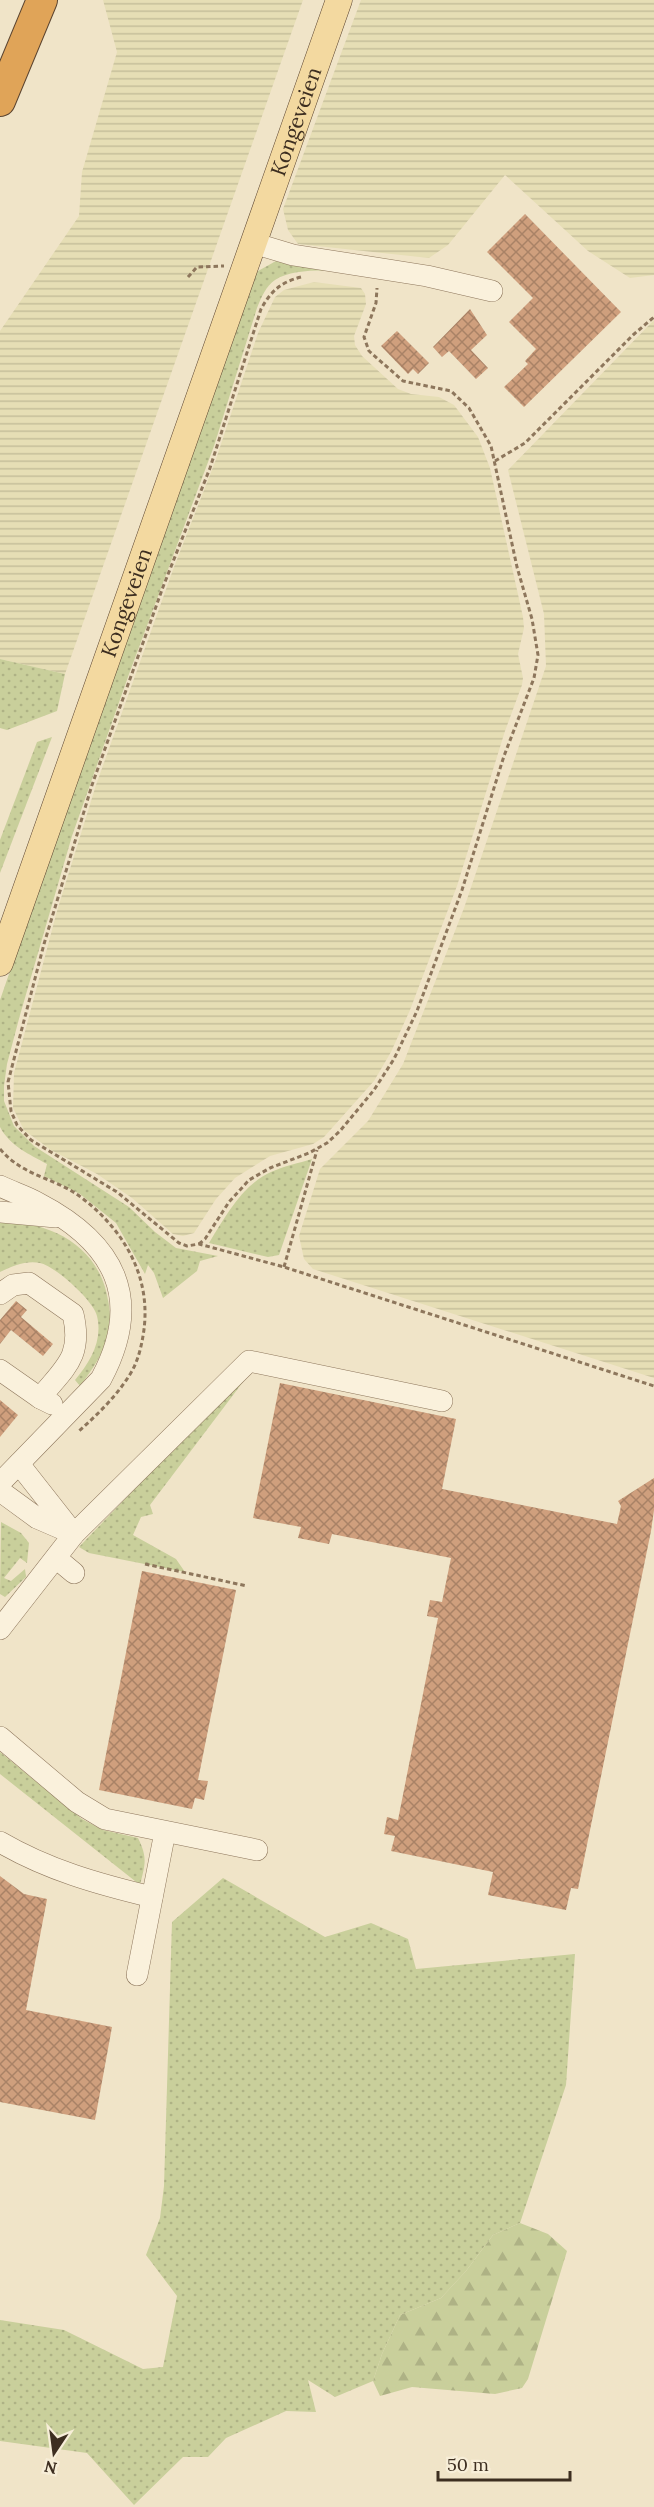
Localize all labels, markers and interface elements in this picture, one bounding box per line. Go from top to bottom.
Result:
street label: Kongeveien [264,63,327,180]
street label: Kongeveien [95,544,158,661]
north arrow [24,2423,84,2483]
scale bar [438,2444,570,2482]
text: 50 m [447,2453,489,2476]
text: N [42,2456,59,2479]

